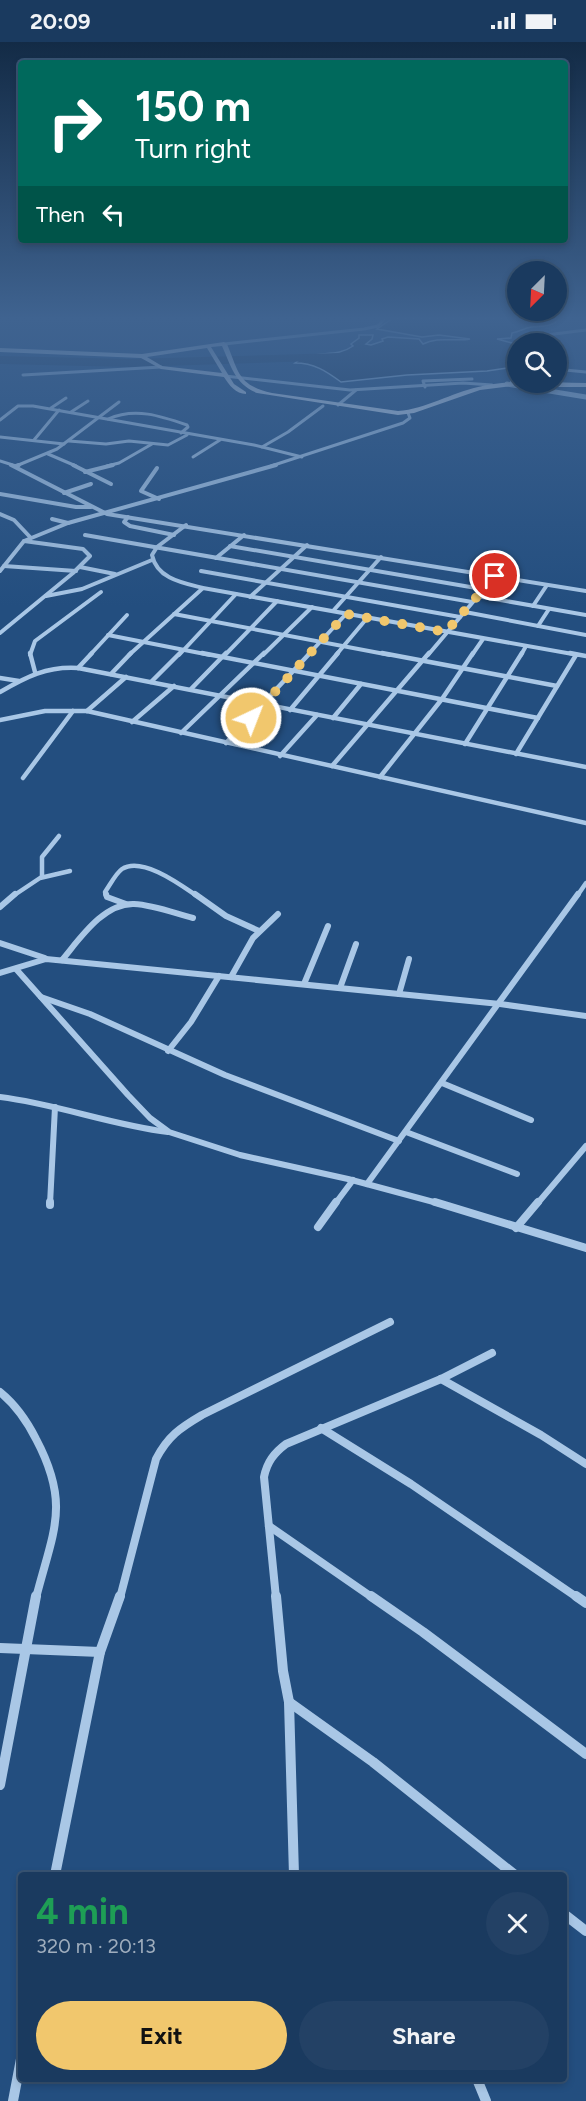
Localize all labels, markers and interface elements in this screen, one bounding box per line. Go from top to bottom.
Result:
text: 20:09 [30,8,91,35]
text: 150 m [135,81,251,132]
icon: right [36,84,114,162]
text: Turn right [135,132,251,165]
icon: left [97,198,130,231]
text: Then [36,201,85,228]
north arrow [507,261,567,321]
map controls [507,261,567,393]
button: search [507,333,567,393]
pin [469,550,520,601]
icon: arrive [478,559,511,592]
position arrow [219,686,283,750]
text: 4 min [36,1890,129,1933]
button: close [486,1892,549,1955]
text: 320 m · 20:13 [36,1934,156,1958]
button: Exit [36,2001,287,2070]
button: Share [299,2001,549,2070]

